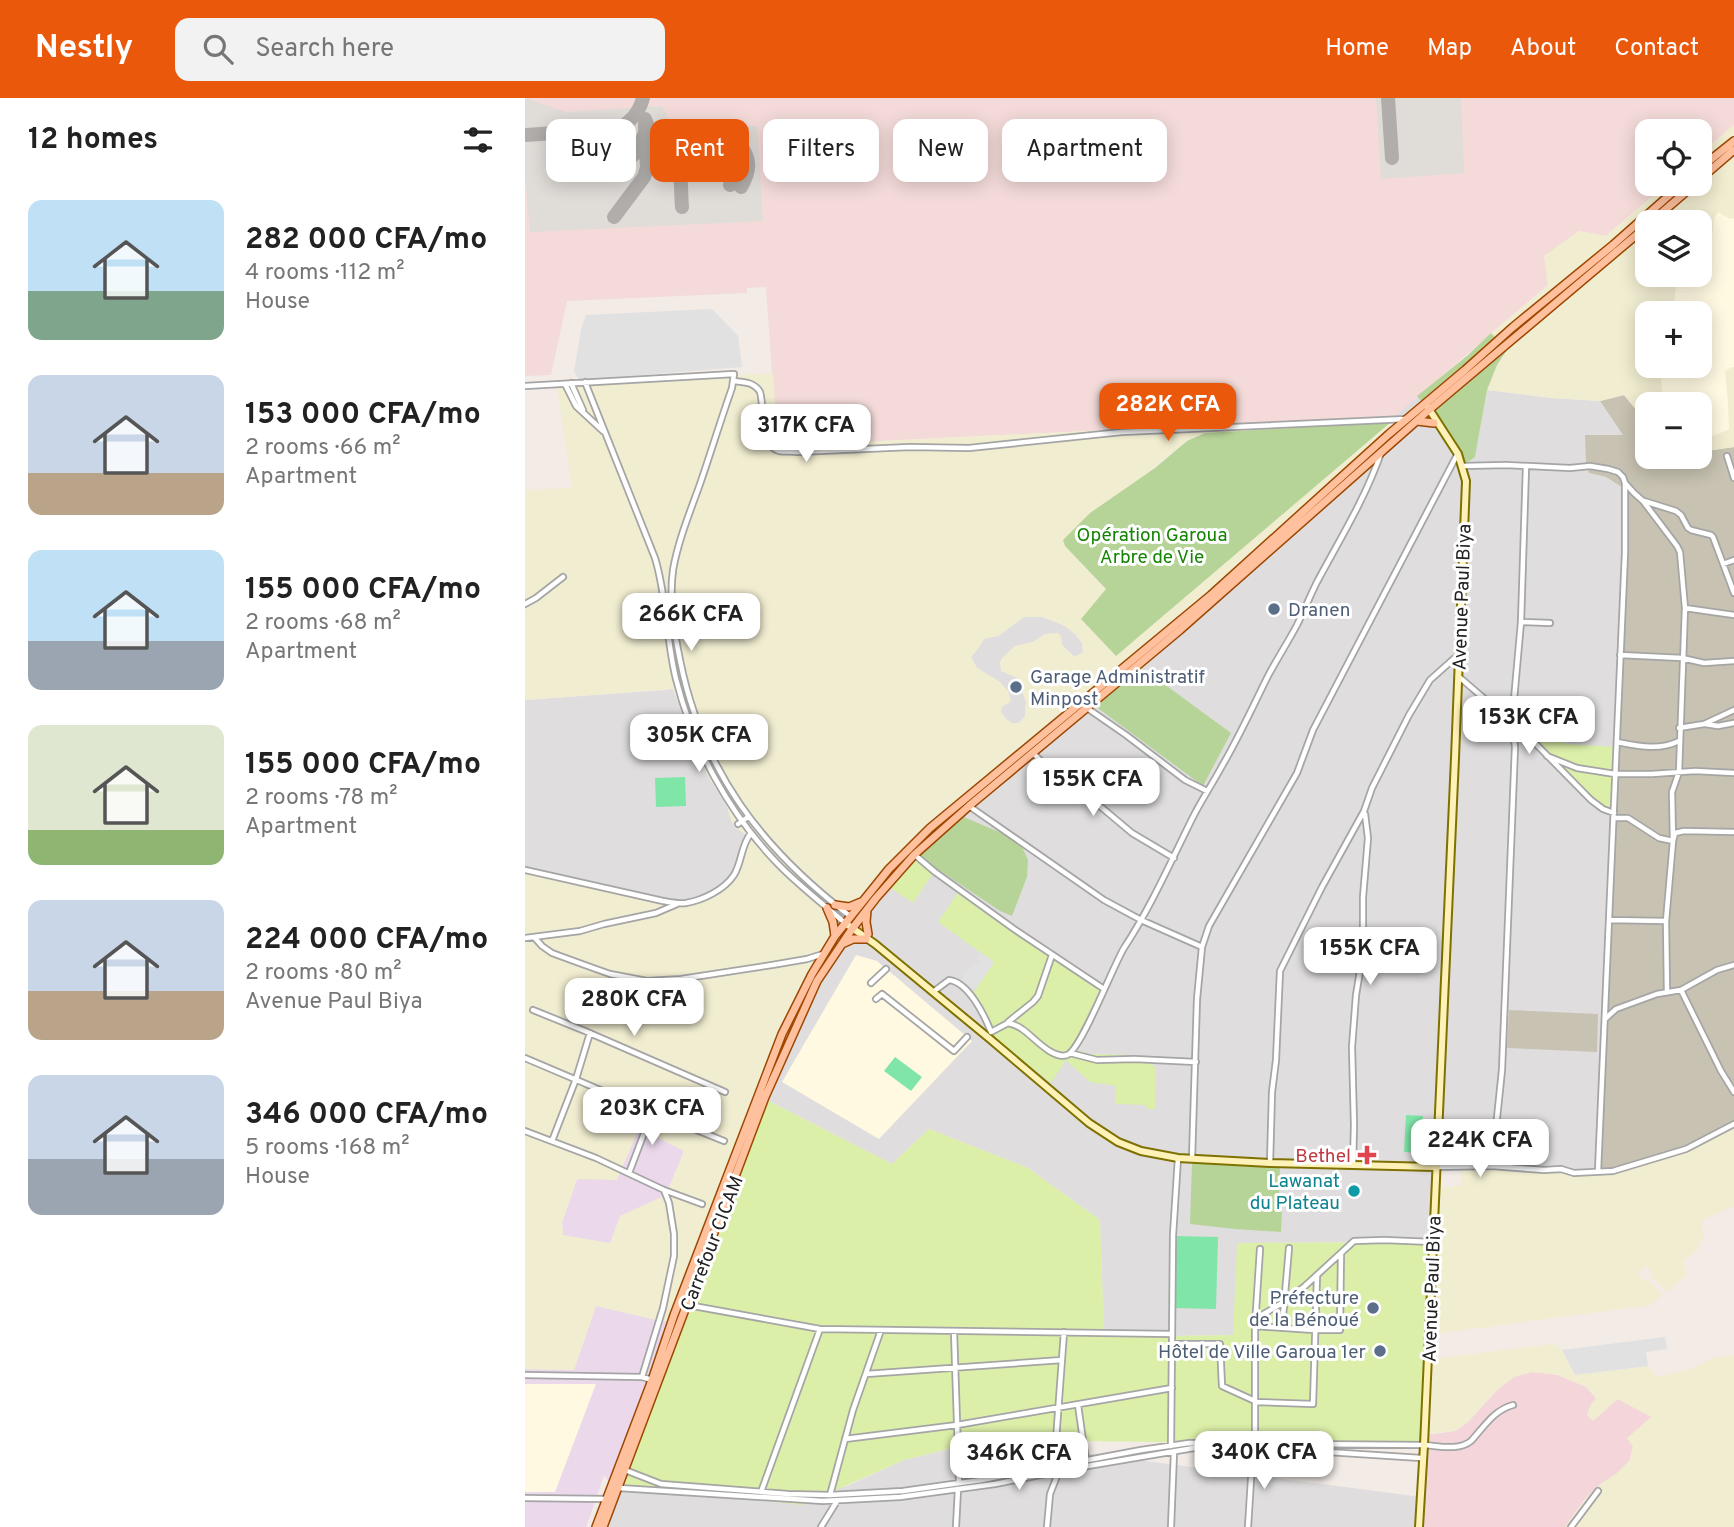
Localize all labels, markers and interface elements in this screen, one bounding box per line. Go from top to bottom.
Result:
search box [175,18,665,81]
text: Nestly [35,28,133,70]
icon: search [199,30,237,68]
text: Search here [255,33,394,66]
text: Home [1325,34,1389,64]
text: Map [1427,34,1472,64]
text: About [1510,34,1576,64]
text: Contact [1614,34,1699,64]
chip: Buy [546,119,636,182]
chip: Rent [650,119,749,182]
chip: Filters [763,119,879,182]
chip: New [893,119,988,182]
chip: Apartment [1002,119,1167,182]
map controls [1635,119,1712,469]
button: locate [1635,119,1712,196]
icon: filters [459,121,497,159]
text: 12 homes [28,122,158,159]
button: layers [1635,210,1712,287]
text: 282 000 CFA/mo [245,222,487,259]
icon: home [84,228,168,312]
text: 4 rooms · 112 m² [245,259,405,288]
text: House [245,288,310,317]
button: + [1635,301,1712,378]
pin: 282K CFA [1096,384,1240,443]
text: 282K CFA [1115,391,1221,420]
button: − [1635,392,1712,469]
text: 153 000 CFA/mo [245,397,481,434]
icon: home [84,403,168,487]
pin: 317K CFA [734,404,878,464]
text: 317K CFA [757,412,855,441]
text: 2 rooms · 66 m² [245,434,401,463]
text: Apartment [245,463,357,492]
street label: Avenue Paul Biya [1448,523,1478,671]
park label: Opération Garoua Arbre de Vie [1077,524,1227,570]
text: 155 000 CFA/mo [245,572,481,609]
icon: home [84,578,168,662]
pin: 266K CFA [619,594,763,653]
place label: Dranen [1288,599,1350,623]
text: 266K CFA [638,601,744,630]
marker: Dranen [1266,601,1282,617]
text: 2 rooms · 68 m² [245,609,401,638]
text: Apartment [245,638,357,667]
place label: Garage Administratif Minpost [1030,666,1205,712]
marker: Garage Administratif Minpost [1008,679,1024,695]
pin: 153K CFA [1457,696,1601,756]
text: 153K CFA [1479,704,1579,733]
pin: 305K CFA [627,714,771,774]
text: 305K CFA [646,722,752,751]
text: 155 000 CFA/mo [245,747,481,784]
icon: home [84,753,168,837]
pin: 155K CFA [1021,758,1165,818]
text: 155K CFA [1043,766,1143,795]
text: 2 rooms · 78 m² [245,784,398,813]
text: Apartment [245,813,357,842]
text: 224 000 CFA/mo [245,922,488,959]
icon: home [84,928,168,1012]
pin: 155K CFA [1298,928,1442,987]
text: 155K CFA [1320,935,1420,964]
text: 2 rooms · 80 m² [245,959,402,988]
pin: 280K CFA [562,978,706,1038]
text: 280K CFA [581,986,687,1015]
text: Avenue Paul Biya [245,988,423,1017]
pin: 203K CFA [580,1088,724,1147]
text: 203K CFA [599,1095,705,1124]
text: 346 000 CFA/mo [245,1097,488,1134]
icon: home [84,1103,168,1187]
pin: 224K CFA [1408,1119,1552,1179]
text: 224K CFA [1427,1127,1533,1156]
text: 5 rooms · 168 m² [245,1134,410,1163]
place label: Bethel [1295,1145,1351,1169]
marker: Bethel [1357,1145,1377,1165]
text: House [245,1163,310,1192]
place label: Lawanat du Plateau [1250,1170,1340,1216]
street label: Carrefour CICAM [676,1173,750,1315]
marker: Lawanat du Plateau [1346,1183,1362,1199]
street label: Avenue Paul Biya [1418,1215,1448,1363]
place label: Préfecture de la Bénoué [1249,1287,1359,1333]
marker: Préfecture de la Bénoué [1365,1300,1381,1316]
place label: Hôtel de Ville Garoua 1er [1158,1341,1367,1365]
marker: Hôtel de Ville Garoua 1er [1372,1343,1388,1359]
pin: 346K CFA [947,1432,1091,1492]
pin: 340K CFA [1192,1432,1336,1491]
text: 340K CFA [1211,1439,1317,1468]
text: 346K CFA [966,1440,1072,1469]

